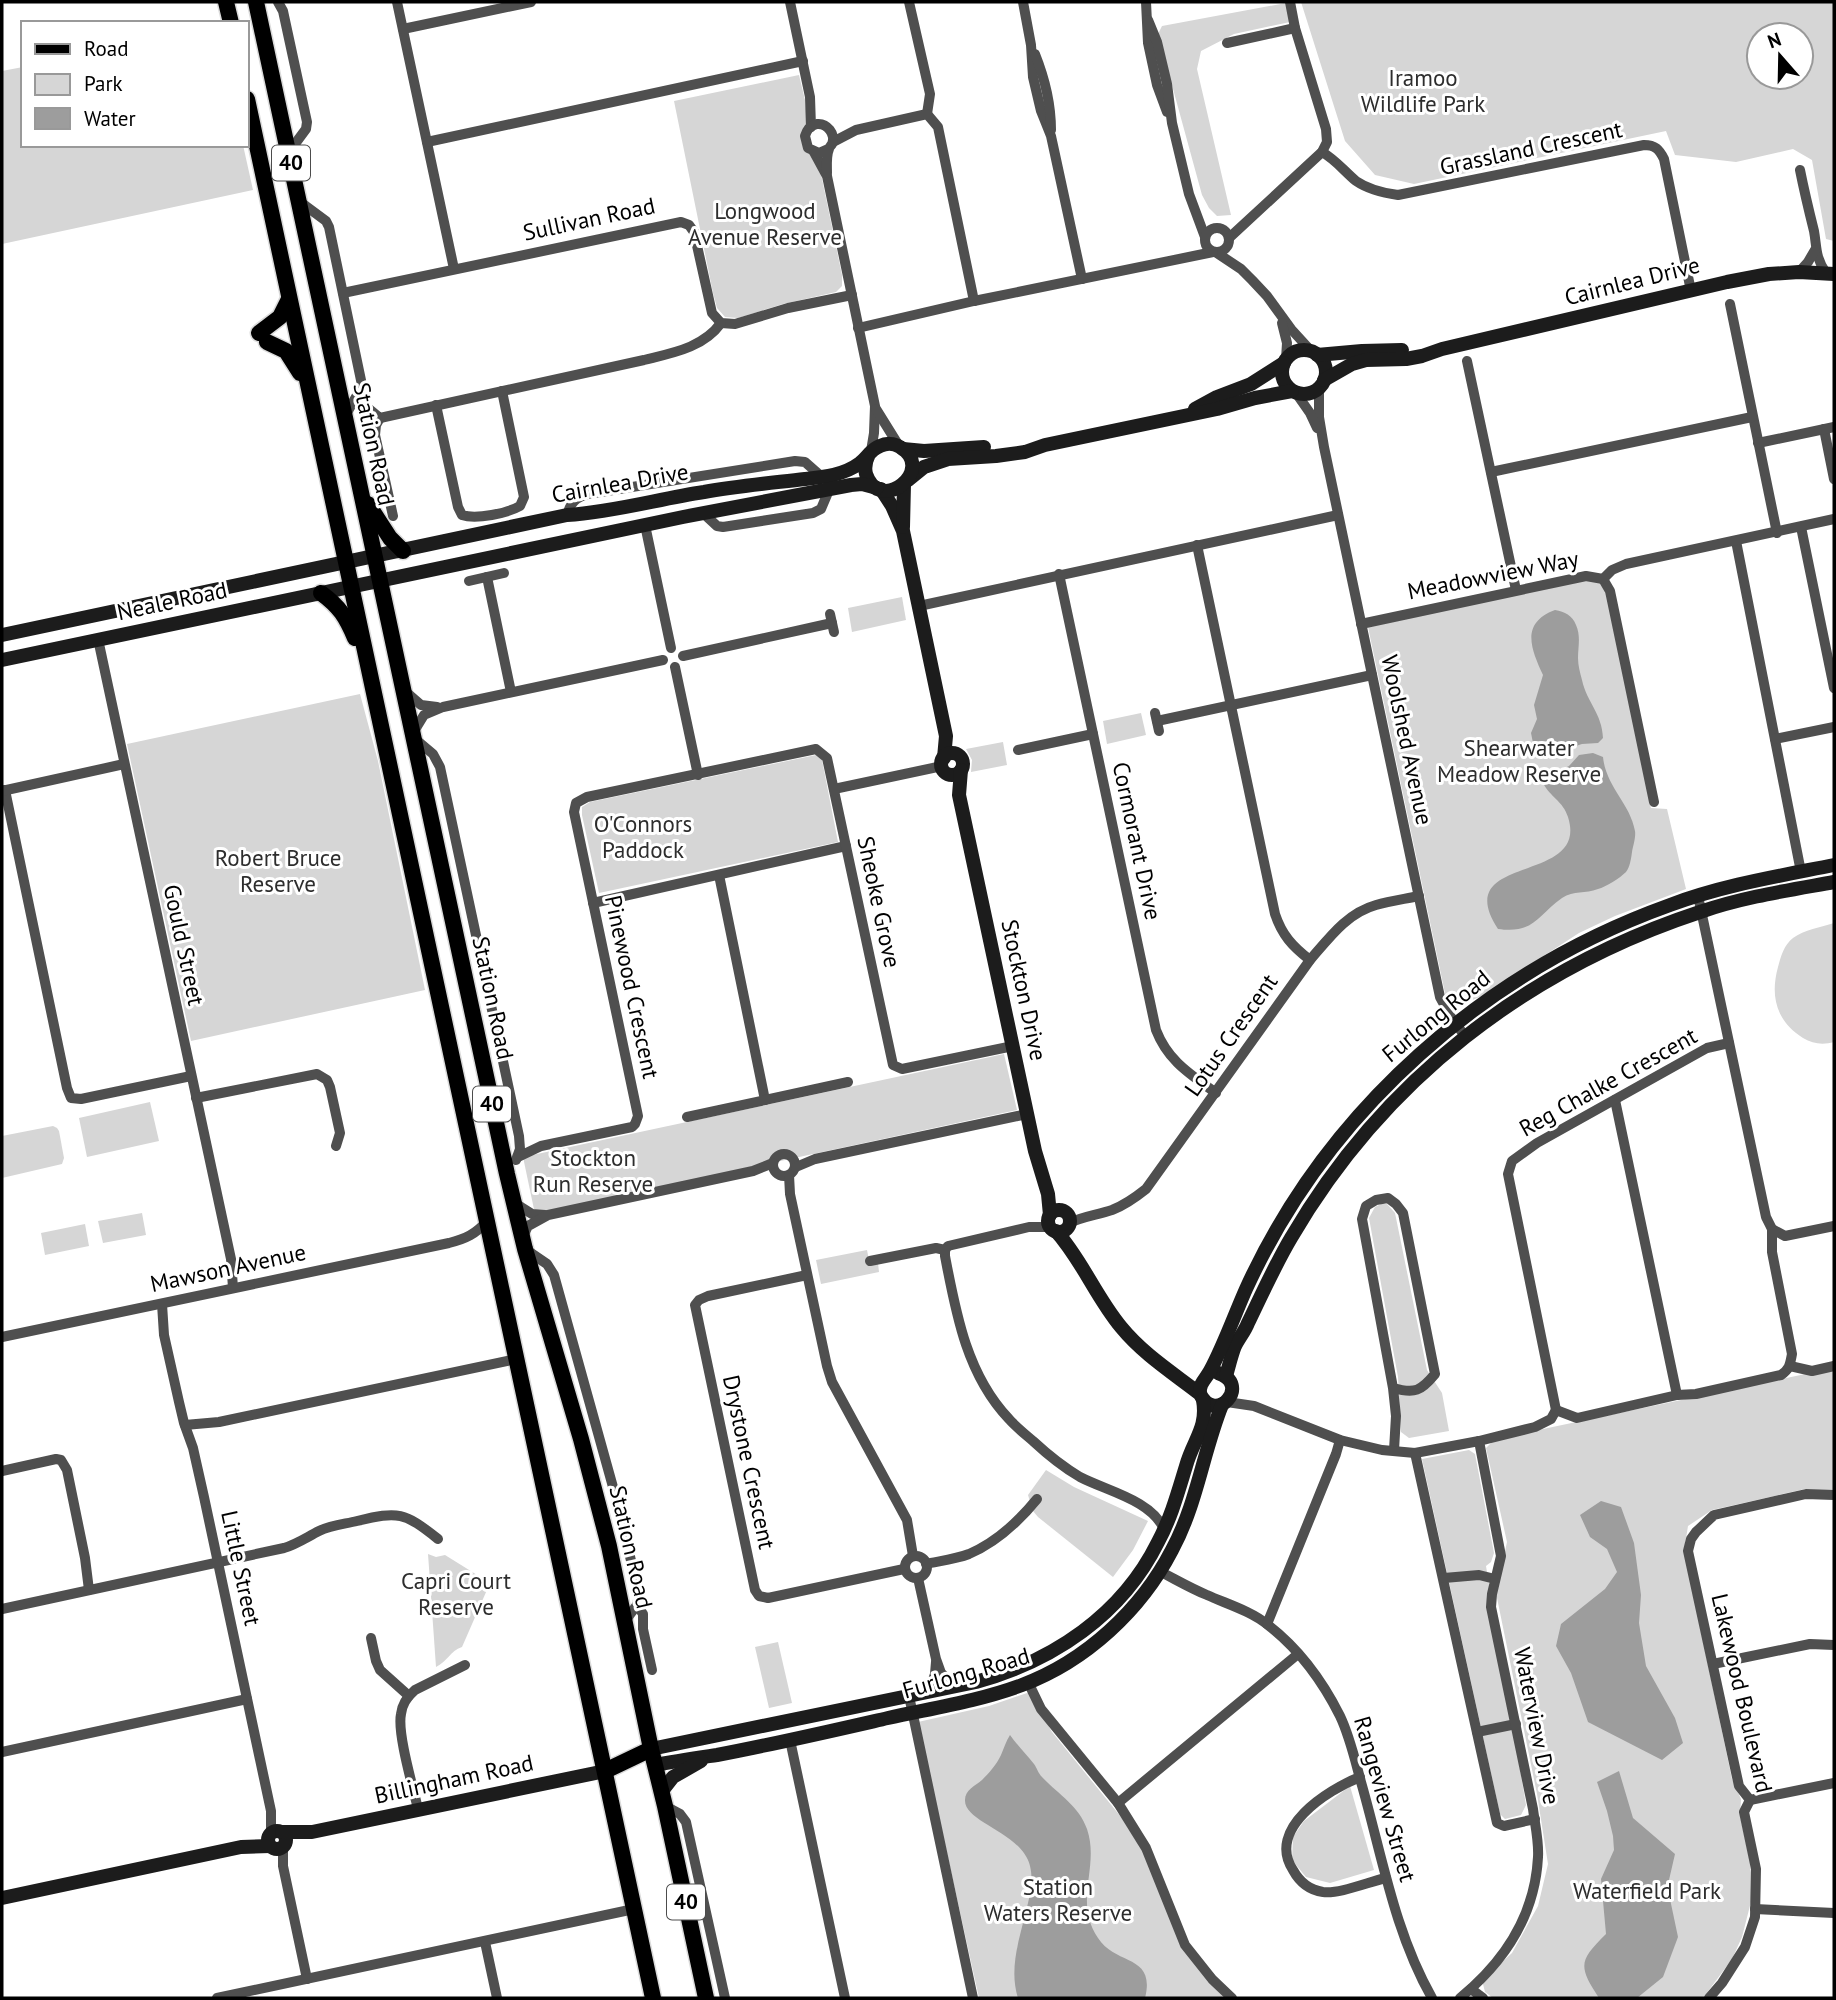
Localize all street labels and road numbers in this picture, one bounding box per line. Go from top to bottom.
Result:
street label: Grassland Crescent [1437,114,1625,181]
road number: 40 [272,146,310,180]
street label: Sullivan Road [520,190,658,247]
street label: Cairnlea Drive [1561,250,1702,311]
street label: Station Road [347,380,402,508]
street label: Cairnlea Drive [549,456,690,509]
street label: Meadowview Way [1405,544,1581,605]
street label: Neale Road [114,575,230,626]
street label: Woolshed Avenue [1375,652,1440,828]
street label: Cormorant Drive [1107,759,1168,923]
street label: Sheoke Grove [851,834,908,970]
street label: Gould Street [158,882,211,1008]
street label: Pinewood Crescent [599,893,666,1081]
street label: Stockton Drive [995,917,1054,1063]
street label: Station Road [466,934,521,1062]
street label: Furlong Road [1376,963,1496,1068]
street label: Lotus Crescent [1178,968,1284,1101]
street label: Reg Chalke Crescent [1514,1021,1702,1142]
road number: 40 [473,1086,511,1122]
street label: Mawson Avenue [147,1237,308,1298]
street label: Drystone Crescent [717,1372,782,1552]
street label: Station Road [603,1483,660,1611]
street label: Little Street [215,1508,268,1628]
street label: Lakewood Boulevard [1705,1590,1780,1795]
street label: Furlong Road [899,1641,1033,1705]
street label: Waterview Drive [1508,1645,1567,1807]
street label: Rangeview Street [1348,1713,1423,1885]
street label: Billingham Road [372,1748,536,1809]
road number: 40 [667,1884,705,1920]

